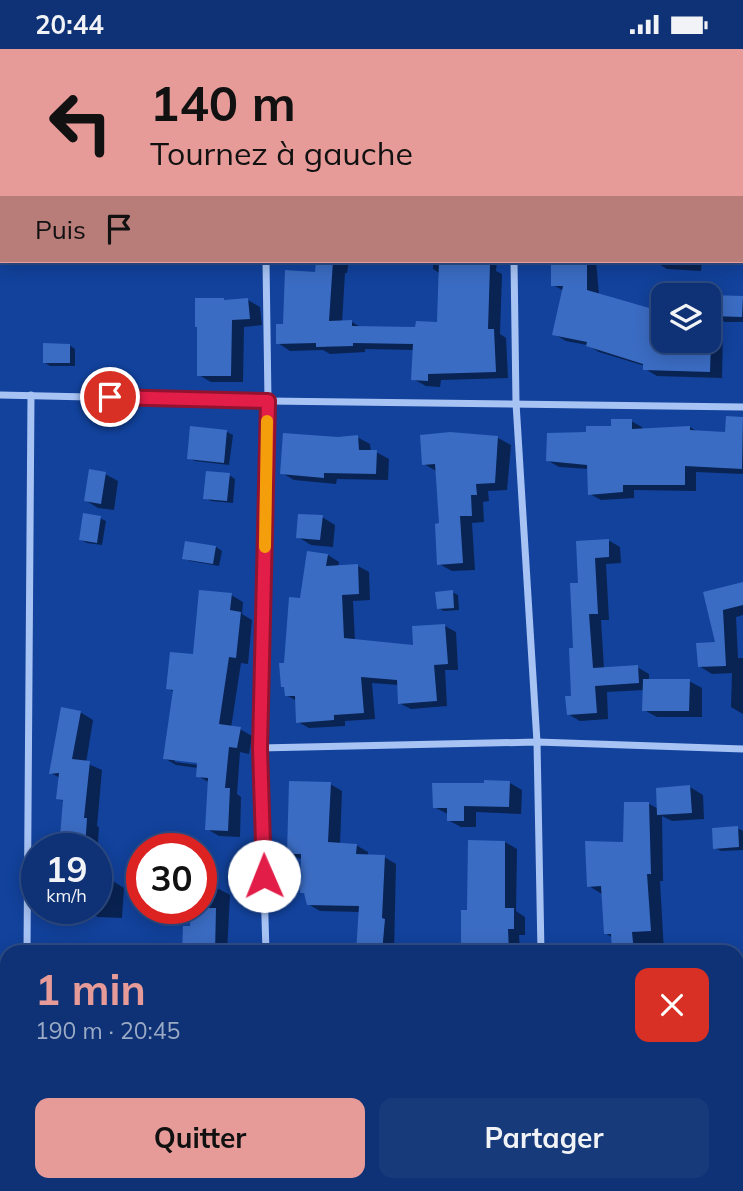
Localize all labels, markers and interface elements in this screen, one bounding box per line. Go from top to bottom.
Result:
text: 20:44 [35,8,104,41]
text: 140 m [150,72,296,133]
icon: left [35,77,126,168]
text: Tournez à gauche [150,133,413,173]
icon: arrive [100,210,138,248]
text: Puis [35,213,86,246]
map controls [651,283,721,353]
button: layers [651,283,721,353]
pin [80,367,140,427]
icon: arrive [91,378,129,416]
speed limit sign: 30 [126,833,217,924]
position arrow [227,839,301,913]
text: 19 [45,847,88,891]
text: km/h [46,884,87,907]
text: 1 min [35,963,146,1016]
button: close [635,968,709,1042]
text: 190 m · 20:45 [35,1016,180,1045]
button: Quitter [35,1098,365,1178]
button: Partager [379,1098,709,1178]

